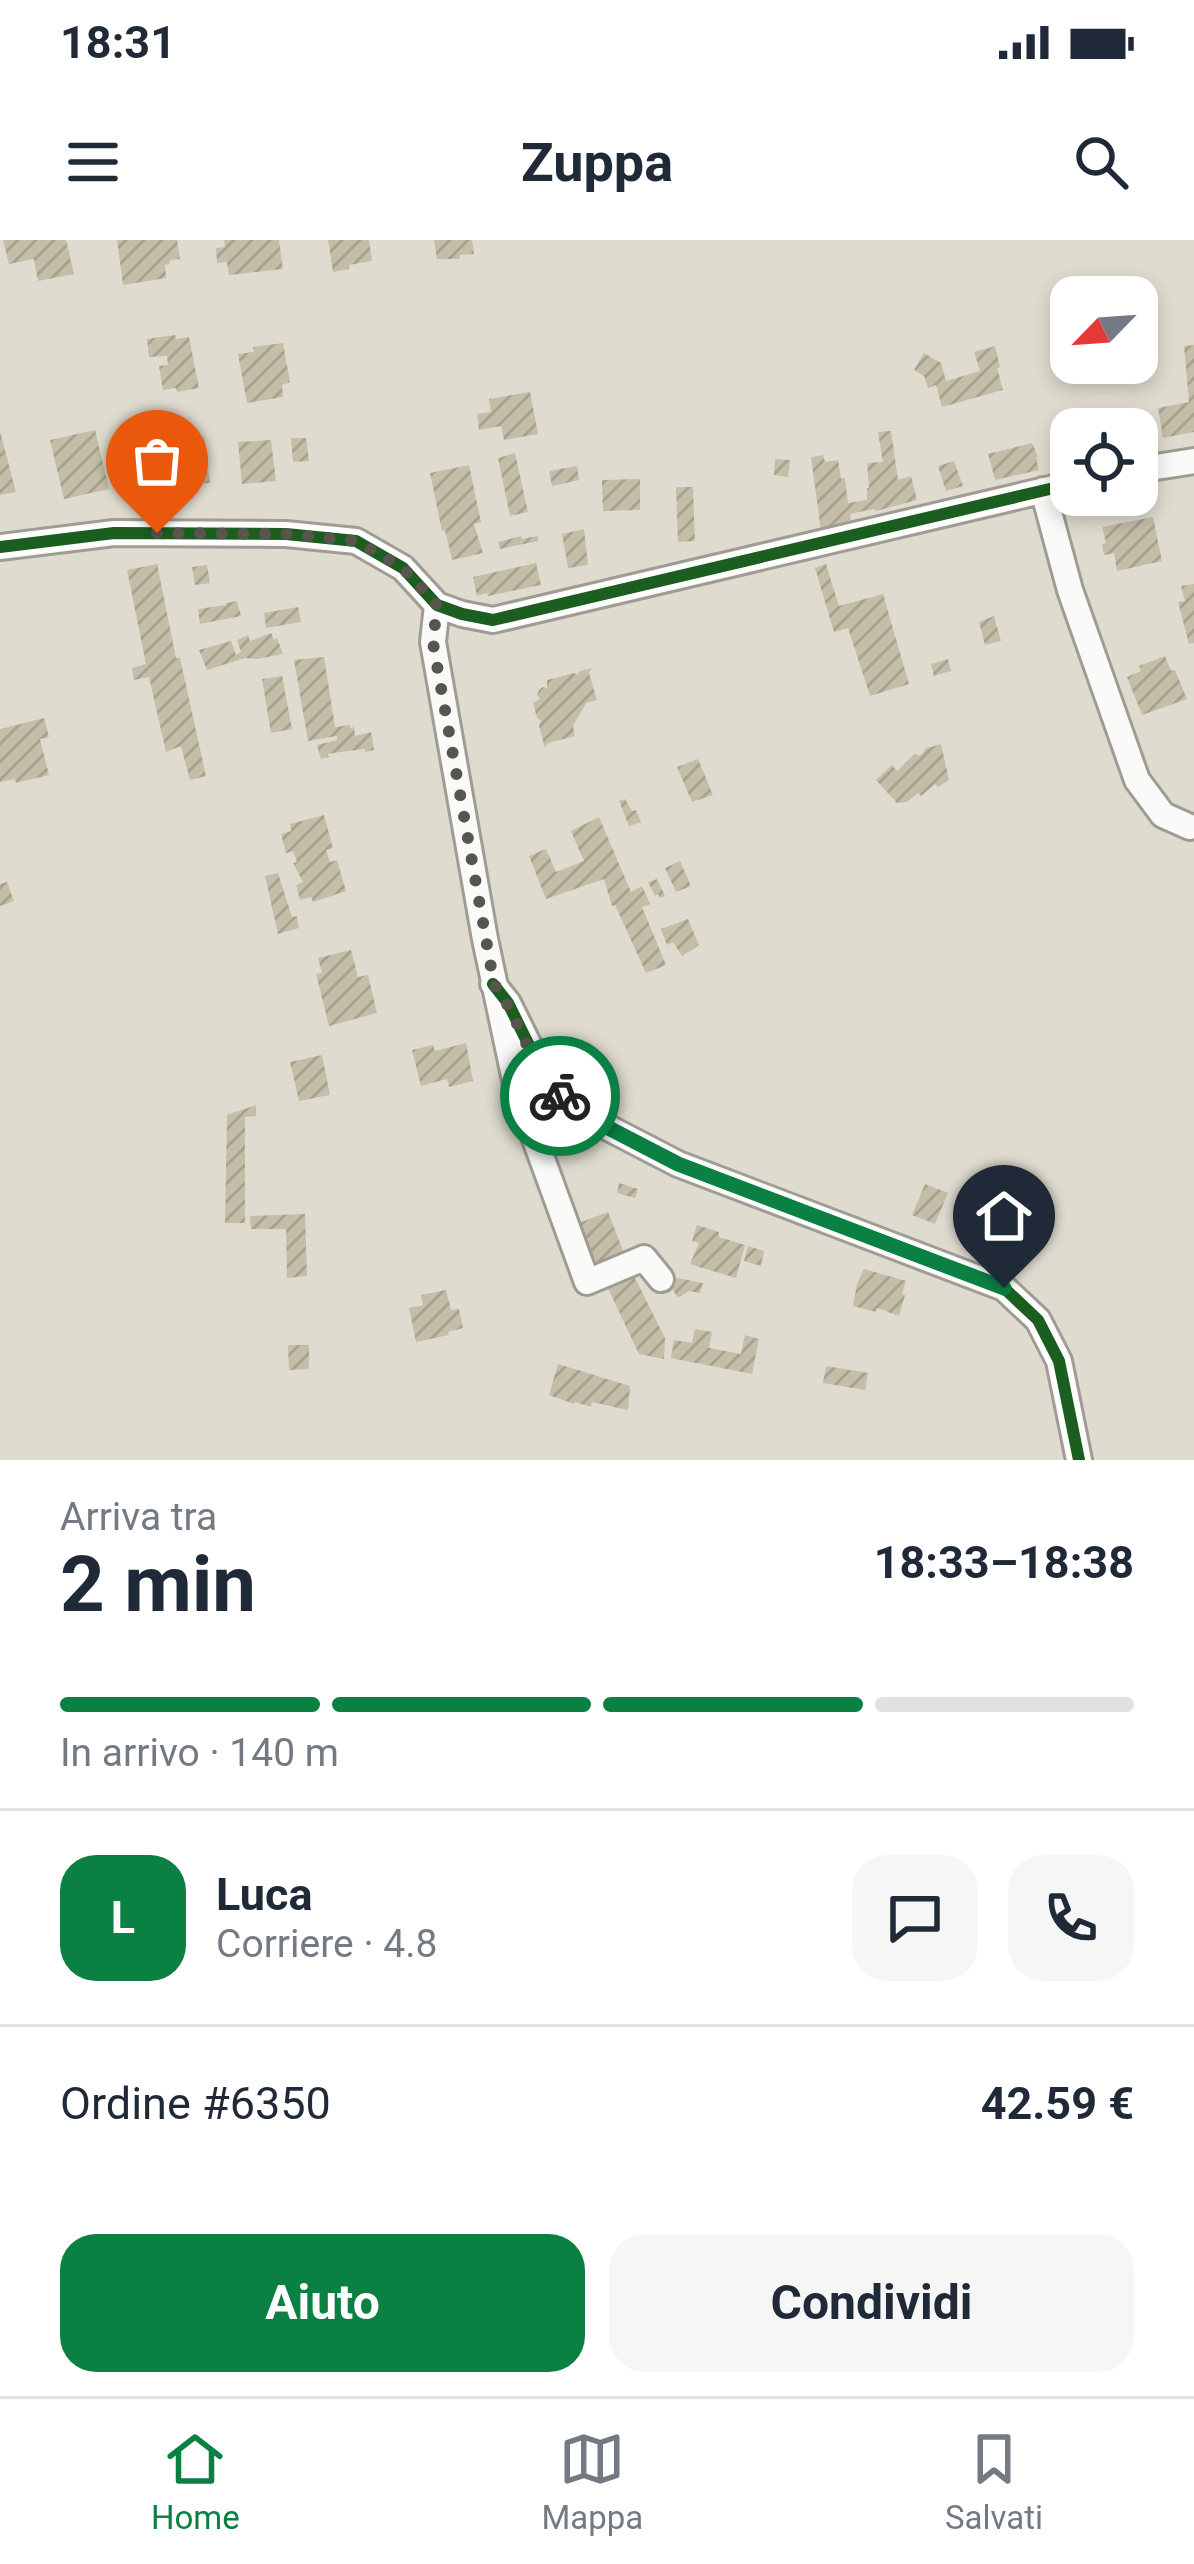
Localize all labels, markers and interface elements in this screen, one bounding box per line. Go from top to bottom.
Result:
text: 18:31 [60,16,176,69]
icon: menu [60,129,126,195]
icon: search [1068,129,1134,195]
text: Zuppa [521,131,673,194]
north arrow [1050,276,1158,384]
map controls [1050,276,1158,516]
button: locate [1050,408,1158,516]
pin [106,410,208,533]
icon: bag [124,428,190,494]
courier [500,1036,620,1156]
icon: bike [527,1063,593,1129]
pin [953,1165,1055,1288]
icon: home [971,1183,1037,1249]
text: Arriva tra [60,1494,217,1540]
text: 18:33–18:38 [874,1536,1134,1589]
text: 2 min [60,1539,256,1630]
text: In arrivo · 140 m [60,1730,339,1776]
button: chat [852,1855,978,1981]
button: phone [1008,1855,1134,1981]
text: Luca [216,1868,313,1921]
text: L [111,1891,135,1944]
text: Corriere · 4.8 [216,1921,437,1967]
text: Ordine #6350 [60,2077,331,2130]
text: 42.59 € [981,2077,1134,2130]
button: Aiuto [60,2234,585,2372]
button: Condividi [609,2234,1134,2372]
tab: Home [151,2426,240,2537]
tab: Mappa [541,2426,643,2537]
tab: Salvati [945,2426,1043,2537]

